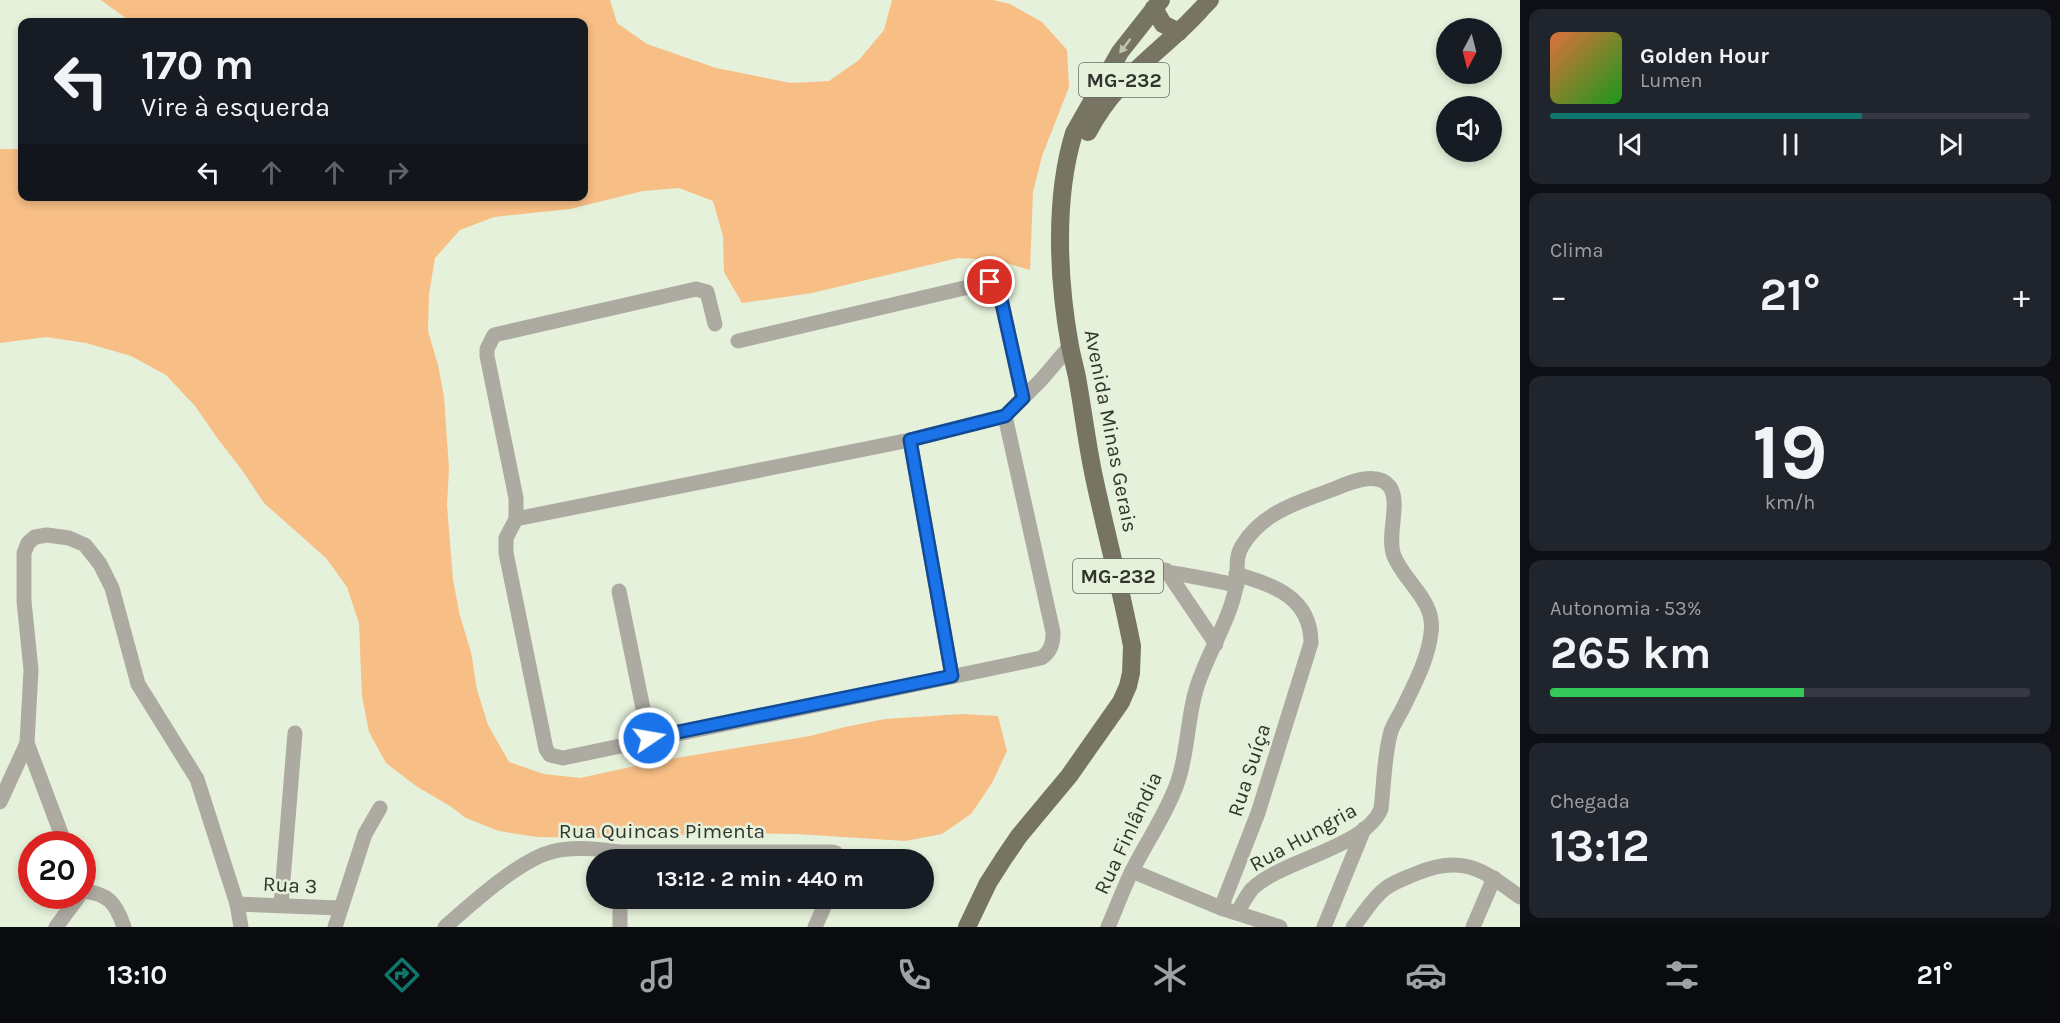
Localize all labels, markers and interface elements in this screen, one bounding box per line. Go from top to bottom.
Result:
north arrow [1436,18,1502,84]
map controls [1436,18,1502,162]
one-way arrow [1119,37,1131,53]
text: 170 m [141,40,254,90]
icon: left [42,42,120,120]
text: Golden Hour [1640,43,1769,69]
road number: MG-232 [1079,63,1169,97]
text: Lumen [1640,69,1703,92]
text: Vire à esquerda [141,91,330,123]
button: sound [1436,96,1502,162]
icon: previous [1614,128,1647,161]
icon: pause [1774,128,1807,161]
icon: next [1934,128,1967,161]
icon: left [192,156,225,189]
icon: ahead [255,156,288,189]
icon: ahead [318,156,351,189]
icon: right [381,156,414,189]
text: Clima [1550,239,1604,262]
pin [964,256,1015,307]
icon: arrive [973,265,1006,298]
text: 21° [1760,269,1820,321]
text: − [1550,277,1567,315]
text: + [2013,277,2030,315]
street label: Avenida Minas Gerais [1080,328,1142,534]
text: 19 [1752,406,1828,498]
text: km/h [1765,491,1815,514]
road number: MG-232 [1073,559,1163,593]
text: Autonomia · 53% [1550,597,1701,620]
text: 265 km [1550,627,1711,679]
position arrow [617,706,681,770]
street label: Rua Suíça [1223,721,1275,819]
street label: Rua Finlândia [1089,768,1167,898]
text: Chegada [1550,790,1630,813]
street label: Rua Hungria [1245,798,1361,876]
street label: Rua Quincas Pimenta [559,819,765,843]
text: 13:12 [1550,820,1649,872]
speed limit sign: 20 [18,831,96,909]
text: 13:12 · 2 min · 440 m [656,866,864,892]
street label: Rua 3 [262,872,318,898]
icon: directions [381,954,423,996]
icon: music [637,954,679,996]
icon: phone [893,954,935,996]
icon: climate [1149,954,1191,996]
icon: car [1405,954,1447,996]
icon: filters [1661,954,1703,996]
text: 13:10 [107,959,167,991]
text: 21° [1917,959,1953,991]

